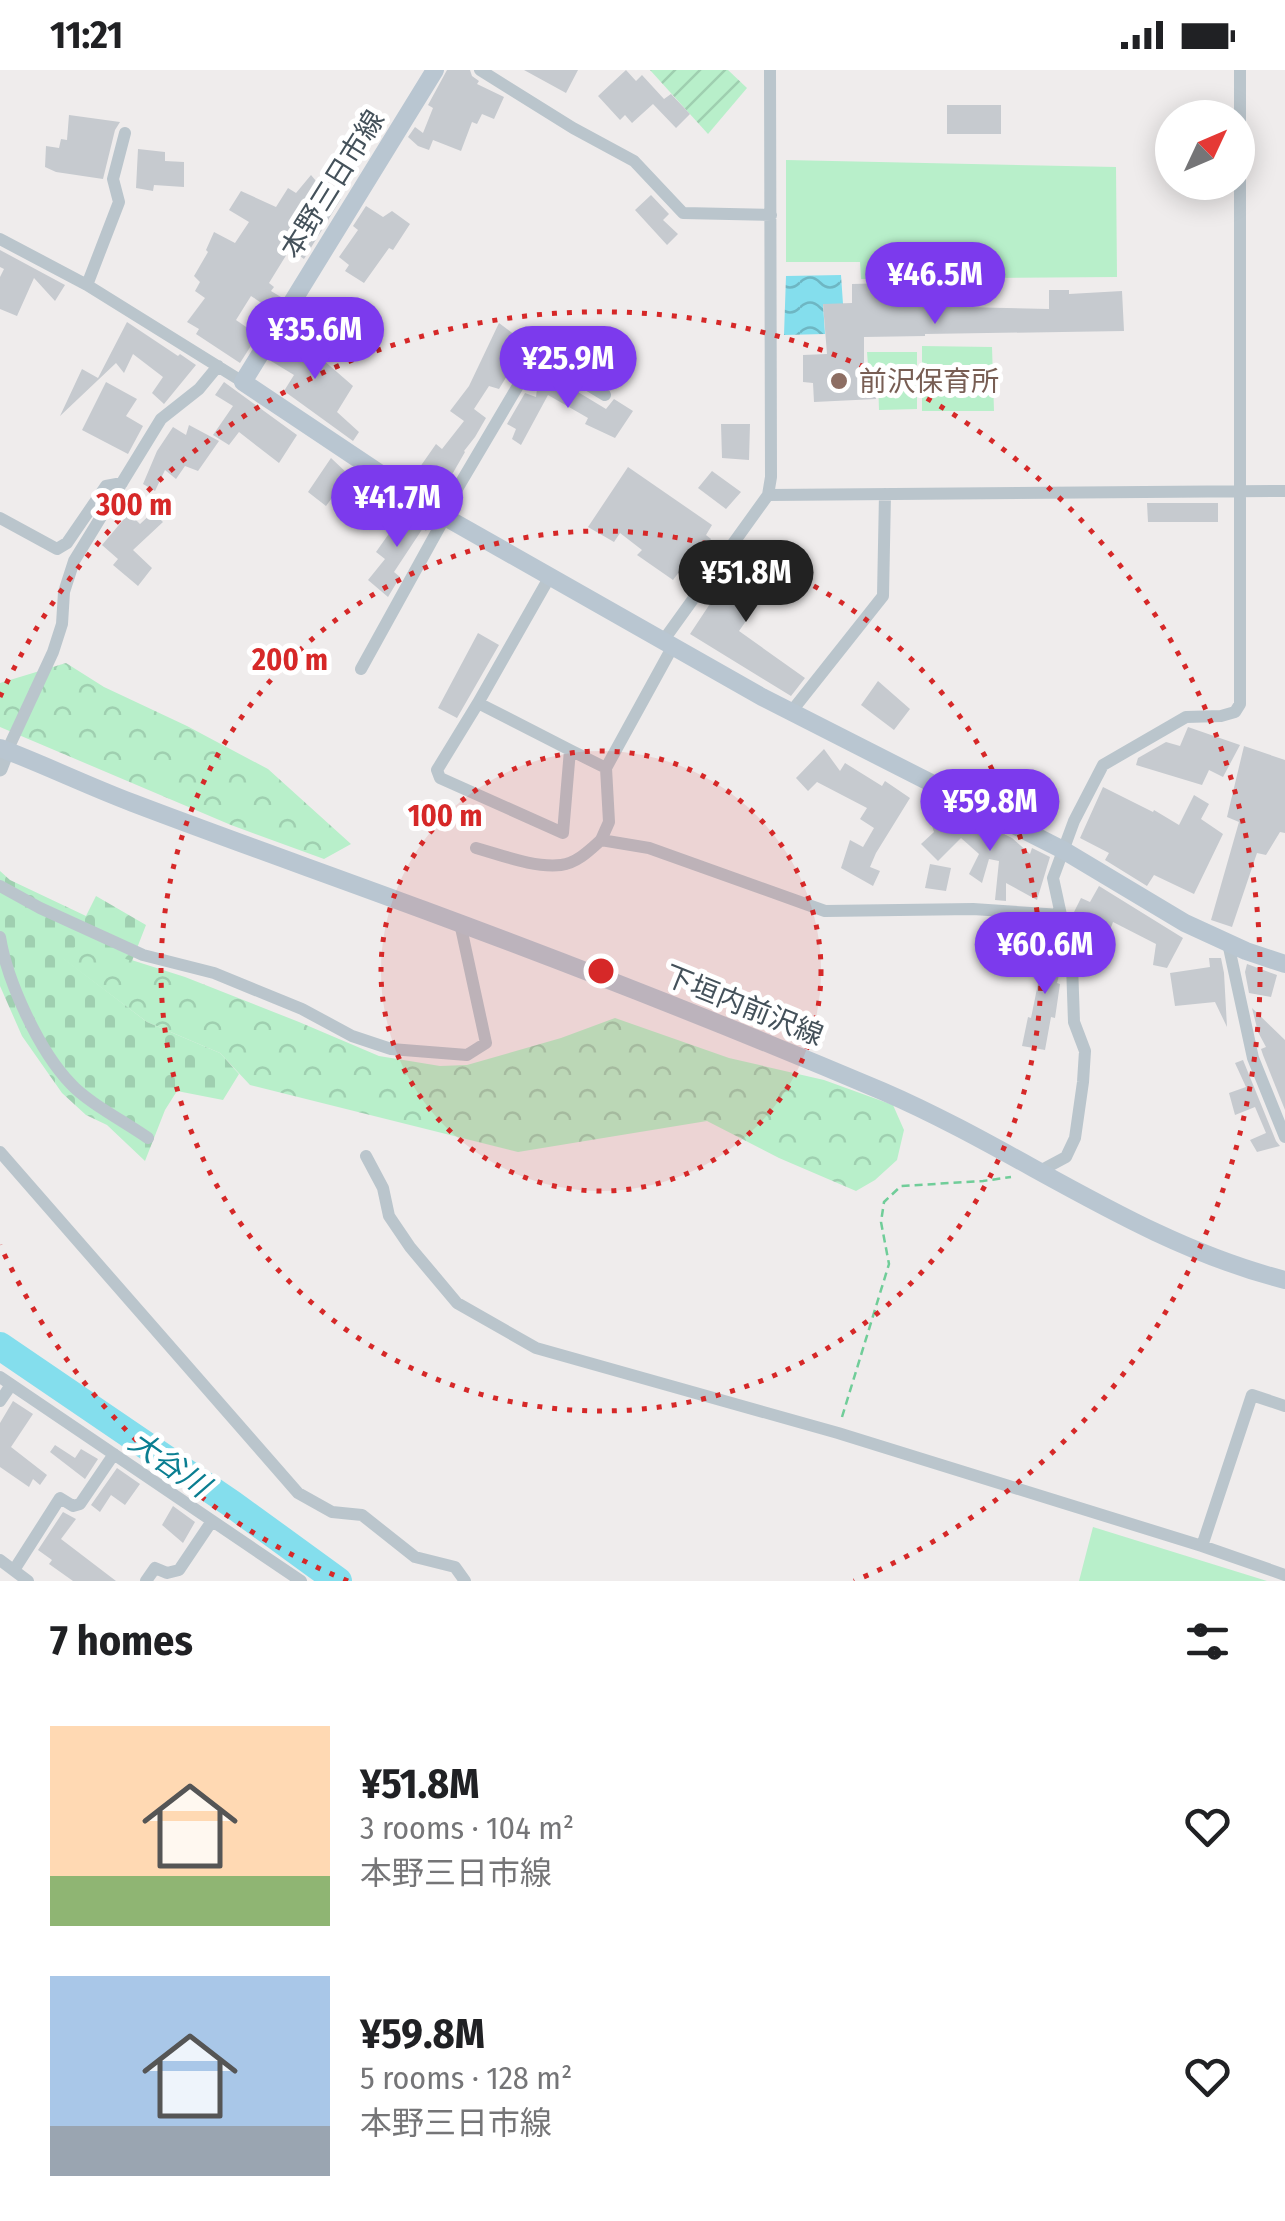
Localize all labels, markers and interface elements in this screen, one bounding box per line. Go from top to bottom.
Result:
text: 11:21 [50,12,123,58]
north arrow [1155,100,1255,200]
map controls [1155,100,1255,200]
street label: 本野三日市線 [274,104,391,264]
pin: ¥46.5M [854,242,1016,327]
text: ¥46.5M [887,255,983,293]
pin: ¥35.6M [234,297,396,382]
text: ¥35.6M [268,310,362,348]
pin: ¥25.9M [487,326,649,411]
text: ¥25.9M [522,339,614,377]
place label: 前沢保育所 [859,365,999,398]
marker: 前沢保育所 [828,370,850,392]
pin: ¥41.7M [316,465,478,550]
text: ¥41.7M [353,478,441,516]
text: 300 m [95,487,172,523]
pin: ¥51.8M [665,540,827,625]
text: ¥51.8M [700,553,792,591]
text: 200 m [251,642,328,678]
pin: ¥59.8M [909,769,1071,854]
text: ¥59.8M [942,782,1038,820]
text: 100 m [408,798,482,834]
pin: ¥60.6M [964,912,1126,997]
text: ¥60.6M [997,925,1093,963]
centre of rings [583,953,619,989]
street label: 下垣内前沢線 [660,959,828,1052]
water label: 大谷川 [122,1423,219,1506]
icon: filters [1180,1614,1235,1669]
text: 7 homes [50,1616,193,1666]
text: ¥51.8M [360,1759,479,1809]
icon: home [130,1766,250,1886]
icon: heart [1180,1799,1235,1854]
text: 3 rooms · 104 m² [360,1809,574,1847]
text: 本野三日市線 [360,1854,552,1892]
text: ¥59.8M [360,2009,485,2059]
icon: home [130,2016,250,2136]
icon: heart [1180,2049,1235,2104]
text: 5 rooms · 128 m² [360,2059,572,2097]
text: 本野三日市線 [360,2104,552,2142]

